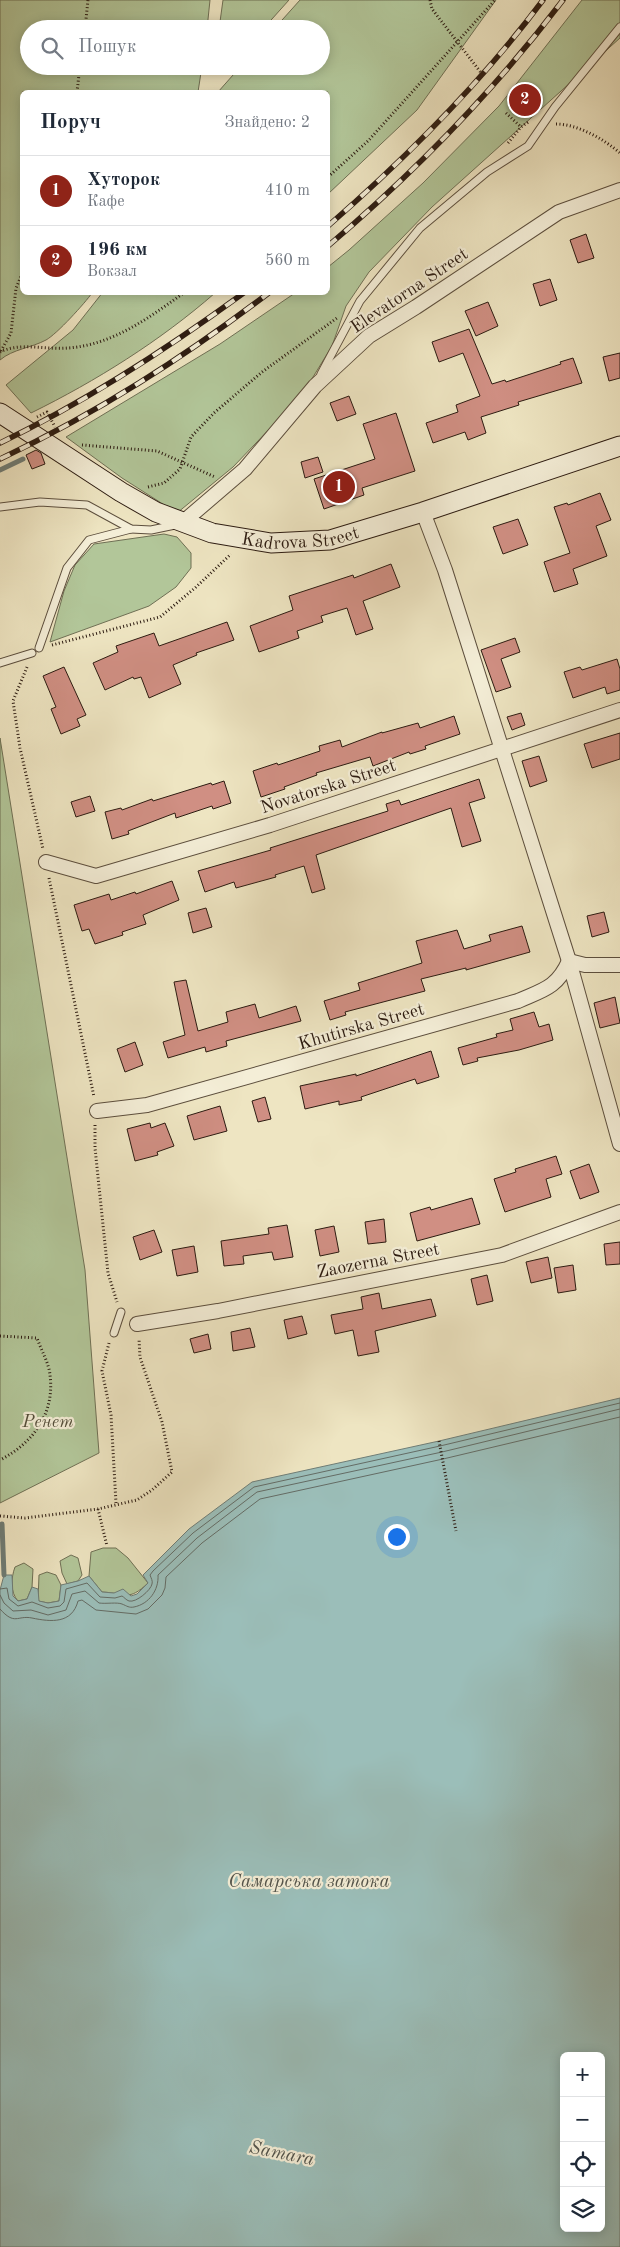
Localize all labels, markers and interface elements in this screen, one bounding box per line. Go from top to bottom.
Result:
search box [20,20,330,75]
icon: search [38,34,66,62]
text: Пошук [78,38,136,57]
pin: 2 [509,81,541,119]
text: Поруч [40,112,101,133]
text: Знайдено: 2 [225,115,310,131]
text: Хуторок [87,171,160,190]
text: 1 [51,183,61,199]
text: 410 m [265,183,310,199]
text: Кафе [87,194,125,210]
text: 196 км [87,241,148,260]
street label: Elevatorna Street [348,245,472,337]
text: 2 [51,253,61,269]
text: 560 m [265,253,310,269]
text: Вокзал [87,264,137,280]
pin: 1 [323,468,355,506]
street label: Kadrova Street [240,524,361,553]
street label: Novatorska Street [258,757,398,817]
street label: Khutirska Street [296,1000,426,1054]
street label: Zaozerna Street [315,1240,441,1282]
park label: Ренет [21,1413,74,1431]
your location [384,1524,410,1550]
water label: Самарська затока [228,1873,390,1892]
map controls [560,2052,605,2232]
button: + [560,2052,605,2097]
button: − [560,2097,605,2142]
water label: Samara [247,2139,316,2170]
button: locate [560,2142,605,2187]
button: layers [560,2187,605,2232]

